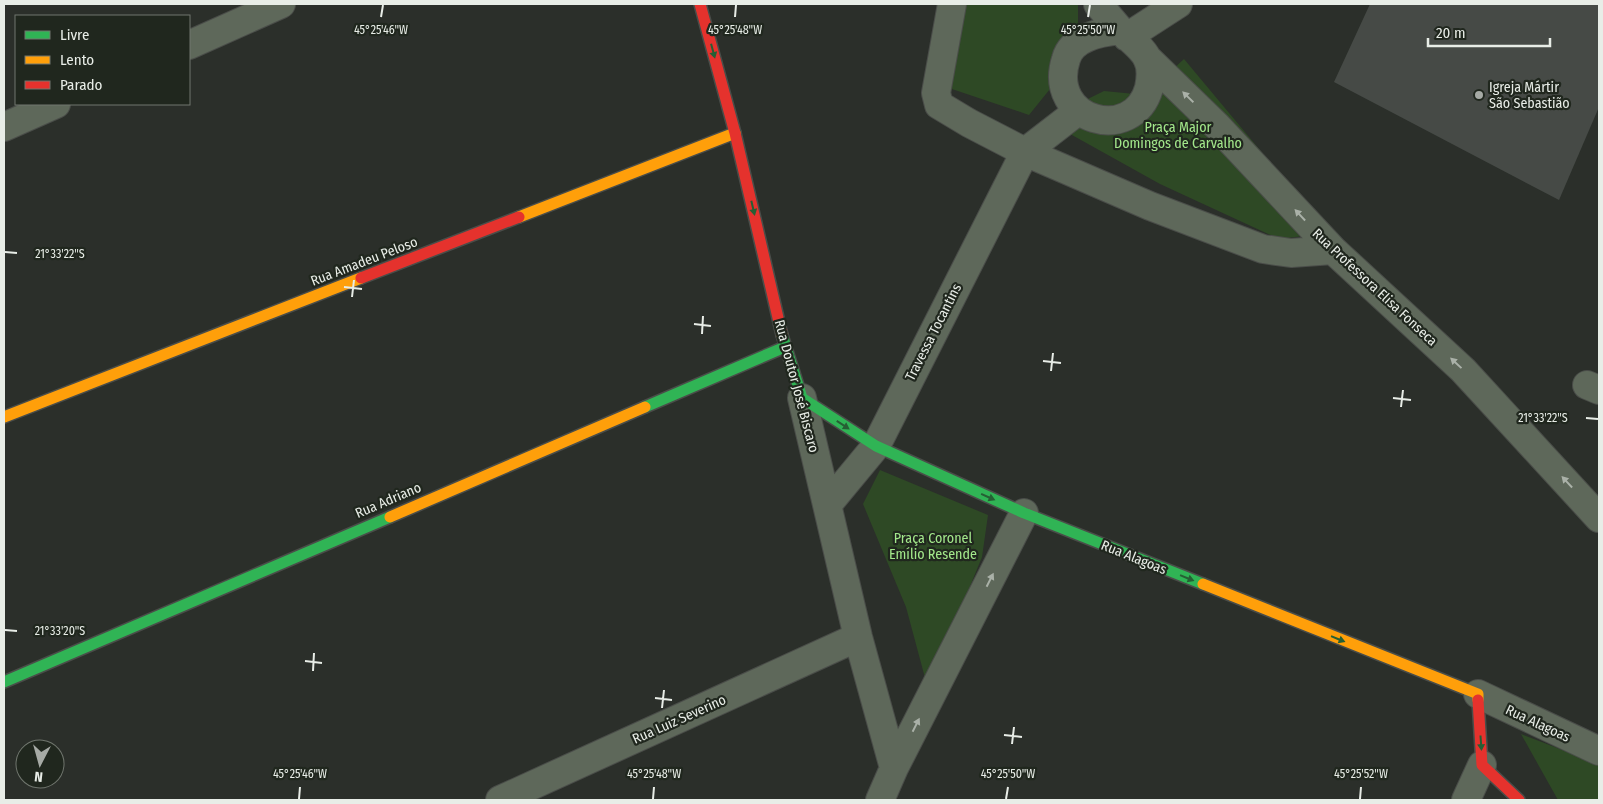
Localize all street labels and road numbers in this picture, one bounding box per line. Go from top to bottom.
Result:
street label: Rua Professora Elisa Fonseca [1309,225,1441,350]
street label: Rua Amadeu Peloso [308,233,420,290]
street label: Travessa Tocantins [902,281,965,384]
street label: Rua Doutor José Biscaro [771,318,822,454]
street label: Rua Adriano [353,479,424,522]
street label: Rua Alagoas [1099,537,1169,578]
street label: Rua Luiz Severino [630,691,729,748]
street label: Rua Alagoas [1503,701,1573,746]

